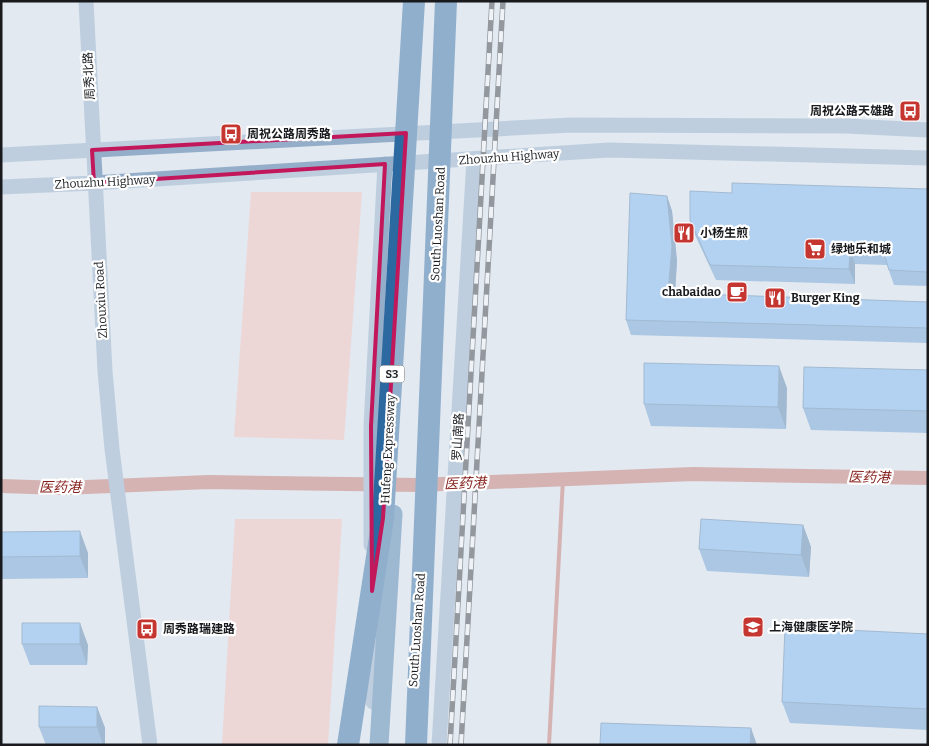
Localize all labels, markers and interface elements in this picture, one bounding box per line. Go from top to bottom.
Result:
street label: 周秀北路 [81,52,97,100]
bus stop icon: 周祝公路天雄路 [898,99,922,123]
place label: 周祝公路天雄路 [810,104,894,118]
bus stop icon: 周祝公路周秀路 [219,122,243,146]
place label: 周祝公路周秀路 [247,127,331,141]
street label: Zhouzhu Highway [458,146,560,168]
street label: South Luoshan Road [428,167,448,281]
street label: Zhouzhu Highway [54,172,156,192]
restaurant icon: 小杨生煎 [672,221,696,245]
place label: 小杨生煎 [700,226,748,240]
supermarket icon: 绿地乐和城 [803,237,827,261]
place label: 绿地乐和城 [831,242,891,256]
street label: Zhouxiu Road [92,261,110,339]
cafe icon: chabaidao [725,280,749,304]
place label: chabaidao [662,285,721,299]
restaurant icon: Burger King [763,286,787,310]
place label: Burger King [791,291,860,305]
road number: S3 [380,366,404,382]
street label: Hufeng Expressway [378,393,398,504]
street label: 罗山南路 [450,413,466,461]
water label: 医药港 [848,469,892,486]
water label: 医药港 [444,474,488,493]
water label: 医药港 [39,479,83,496]
street label: South Luoshan Road [406,573,428,687]
school or university icon: 上海健康医学院 [741,615,765,639]
bus stop icon: 周秀路瑞建路 [135,617,159,641]
place label: 上海健康医学院 [769,620,853,634]
place label: 周秀路瑞建路 [163,622,235,636]

